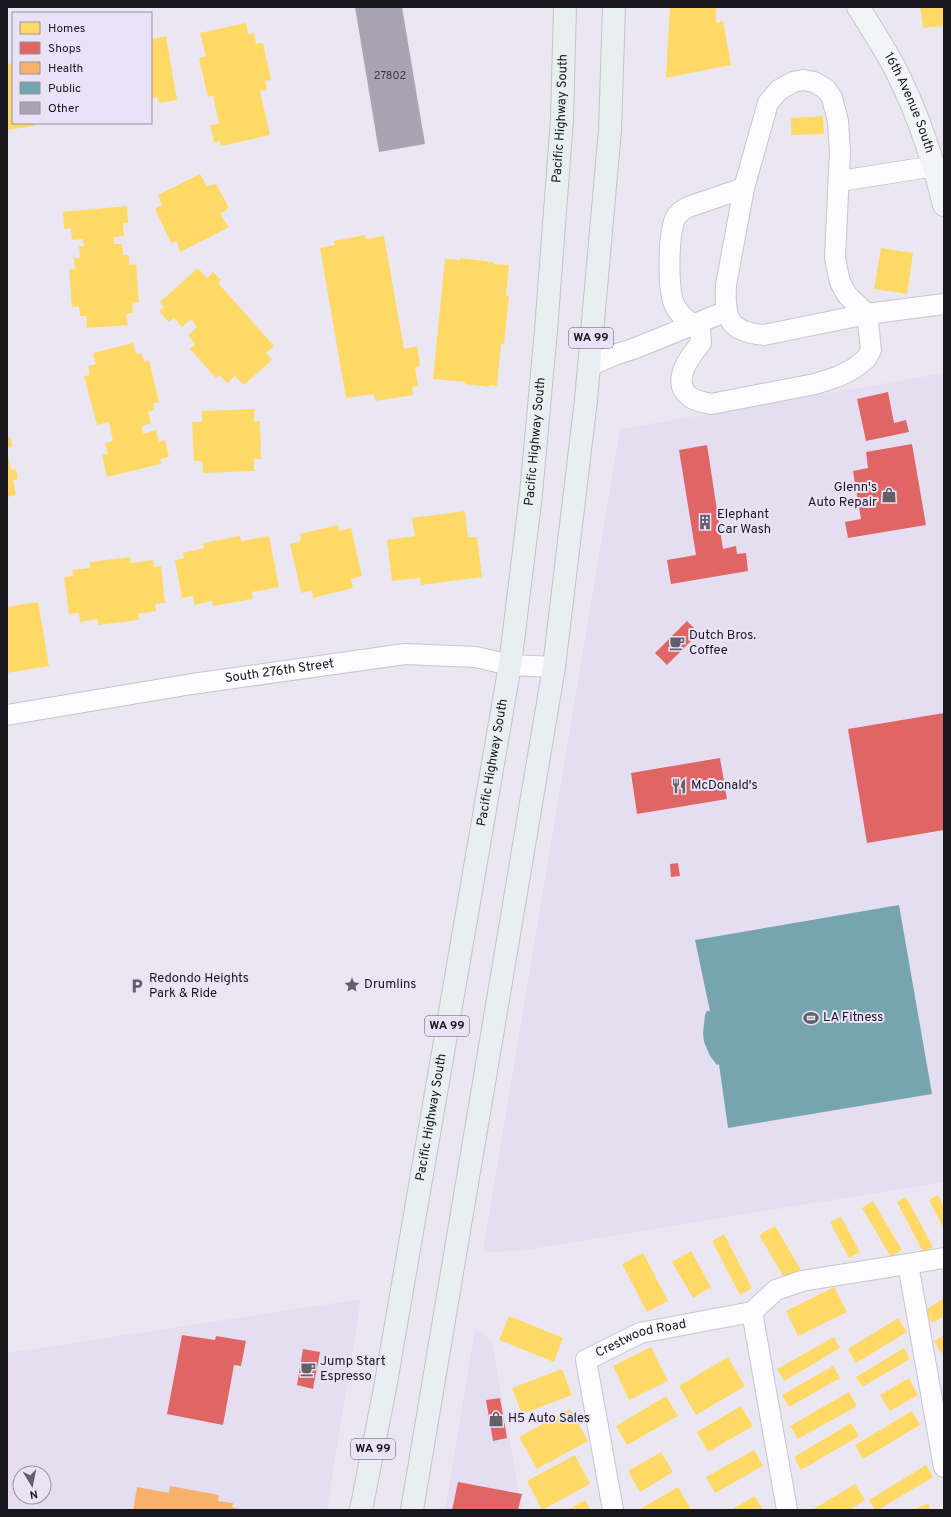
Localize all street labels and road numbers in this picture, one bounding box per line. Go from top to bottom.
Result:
street label: 16th Avenue South [880,50,937,155]
street label: Pacific Highway South [549,54,572,184]
road number: WA 99 [569,328,613,348]
street label: Pacific Highway South [522,377,550,507]
street label: South 276th Street [224,656,335,687]
street label: Pacific Highway South [474,698,512,828]
road number: WA 99 [425,1016,469,1036]
street label: Pacific Highway South [413,1052,451,1182]
street label: Crestwood Road [593,1317,688,1362]
road number: WA 99 [351,1439,395,1459]

